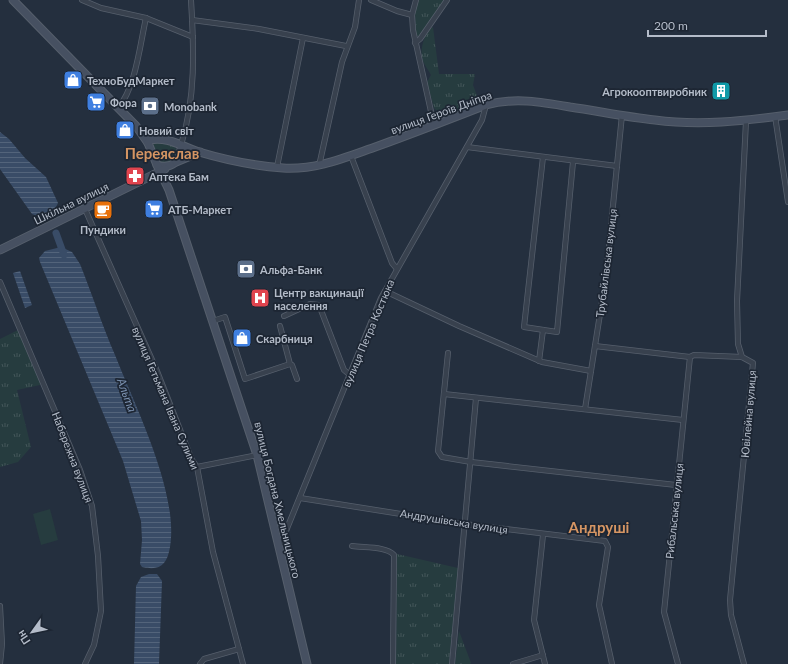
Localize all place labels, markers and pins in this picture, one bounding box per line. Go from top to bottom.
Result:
shop icon: ТехноБудМаркет [62,69,84,91]
place label: ТехноБудМаркет [87,74,175,87]
building icon: Агрокооптвиробник [710,80,732,102]
place label: Агрокооптвиробник [601,85,707,98]
supermarket icon: Фора [85,91,107,113]
bank icon: Monobank [139,95,161,117]
place label: Фора [110,96,137,109]
place label: Monobank [164,100,217,113]
shop icon: Новий світ [114,119,136,141]
place label: Новий світ [139,124,194,137]
pharmacy icon: Аптека Бам [124,165,146,187]
place label: Аптека Бам [148,170,209,183]
supermarket icon: АТБ-Маркет [143,198,165,220]
cafe icon: Пундики [92,199,114,221]
place label: АТБ-Маркет [167,203,232,216]
place label: Пундики [80,223,126,236]
bank icon: Альфа-Банк [235,258,257,280]
place label: Альфа-Банк [259,263,322,276]
place label: Центр вакцинації населення [274,286,365,312]
hospital icon: Центр вакцинації населення [249,287,271,309]
shop icon: Скарбниця [231,327,253,349]
place label: Скарбниця [256,332,313,345]

